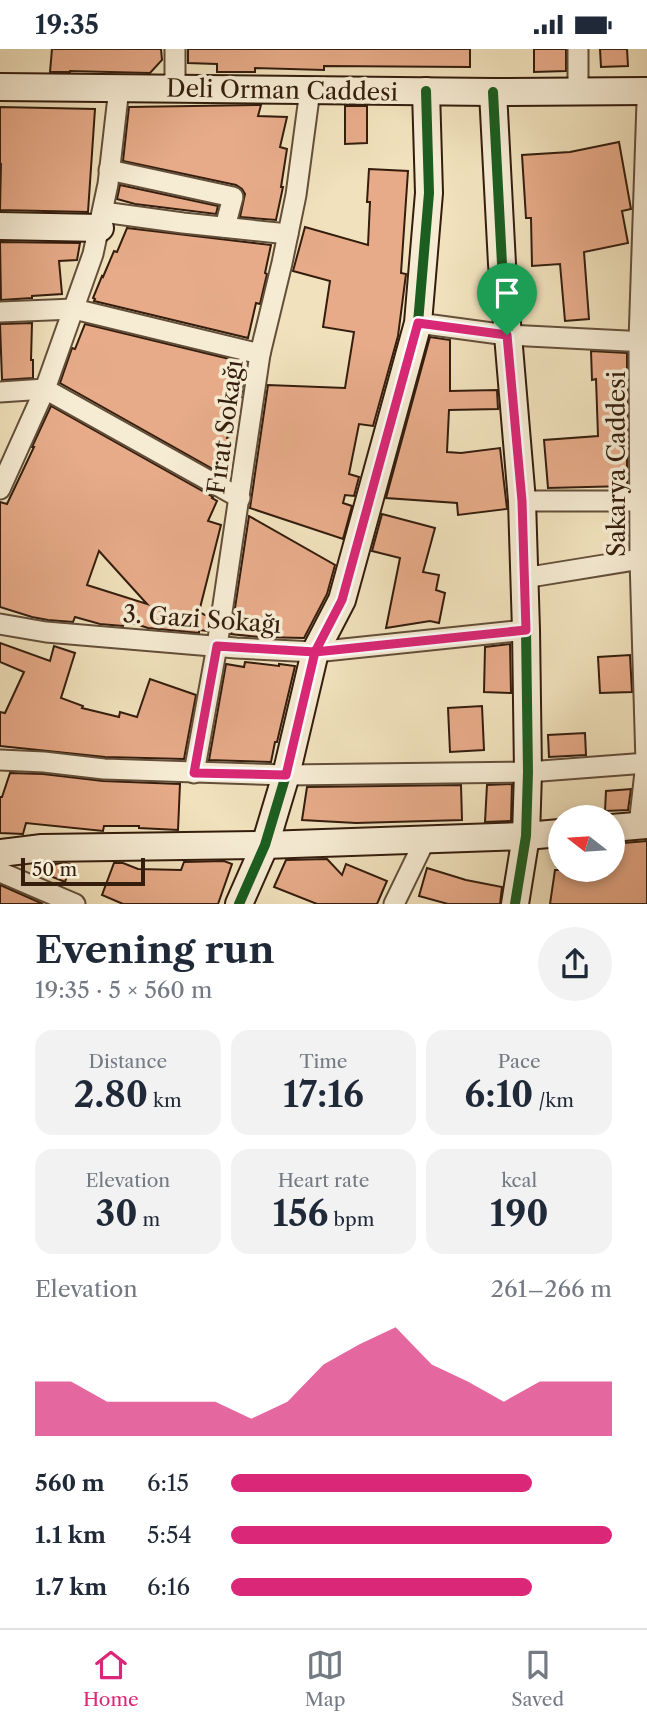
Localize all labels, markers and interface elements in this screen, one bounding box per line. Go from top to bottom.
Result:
text: 19:35 [35,9,99,41]
street label: Deli Orman Caddesi [166,73,398,107]
pin [477,263,537,335]
icon: arrive [488,274,526,312]
street label: Fırat Sokağı [201,358,249,496]
street label: Sakarya Caddesi [602,371,631,557]
street label: 3. Gazi Sokağı [122,599,282,639]
north arrow [548,805,625,882]
map controls [548,805,625,882]
scale bar [21,855,145,886]
text: 50 m [32,858,77,881]
text: Evening run [35,926,275,973]
button: share [538,927,612,1001]
text: 19:35 · 5 × 560 m [35,976,212,1004]
text: Distance [89,1050,167,1073]
text: Time [299,1050,348,1073]
text: Pace [498,1050,541,1073]
text: 2.80 [74,1073,148,1116]
text: 17:16 [283,1073,364,1116]
text: 6:10 [464,1073,533,1116]
text: km [148,1089,182,1112]
text: /km [533,1089,574,1112]
text: Elevation [85,1169,170,1192]
text: Heart rate [278,1169,369,1192]
text: kcal [501,1169,537,1192]
text: 30 [95,1192,137,1235]
text: 156 [273,1192,329,1235]
text: 190 [490,1192,549,1235]
text: m [137,1208,160,1231]
text: bpm [329,1208,374,1231]
text: Elevation [35,1275,138,1303]
text: 261–266 m [491,1275,612,1303]
text: 560 m [35,1469,105,1497]
text: 6:15 [147,1469,189,1497]
text: 1.1 km [35,1521,106,1549]
text: 5:54 [147,1521,192,1549]
text: 1.7 km [35,1573,107,1601]
text: 6:16 [147,1573,190,1601]
tab: Home [83,1646,139,1711]
tab: Map [305,1646,345,1711]
tab: Saved [511,1646,564,1711]

